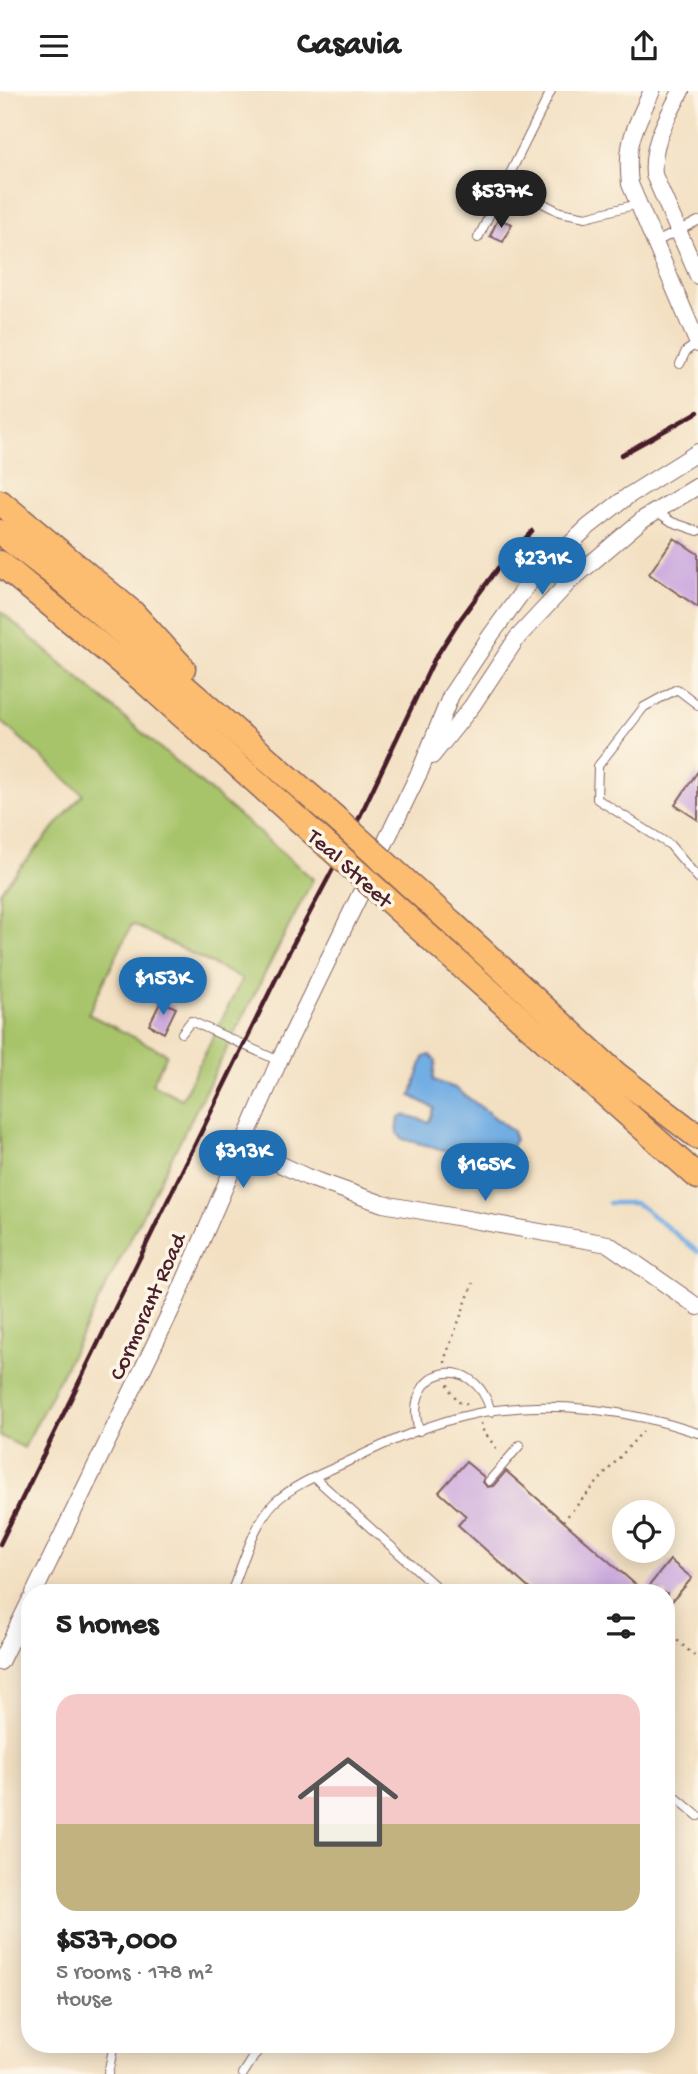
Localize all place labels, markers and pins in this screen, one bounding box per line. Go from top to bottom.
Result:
pin: $537K [452,171,550,230]
pin: $231K [493,538,591,597]
pin: $153K [114,957,212,1017]
pin: $313K [194,1131,292,1190]
pin: $165K [436,1143,534,1203]

